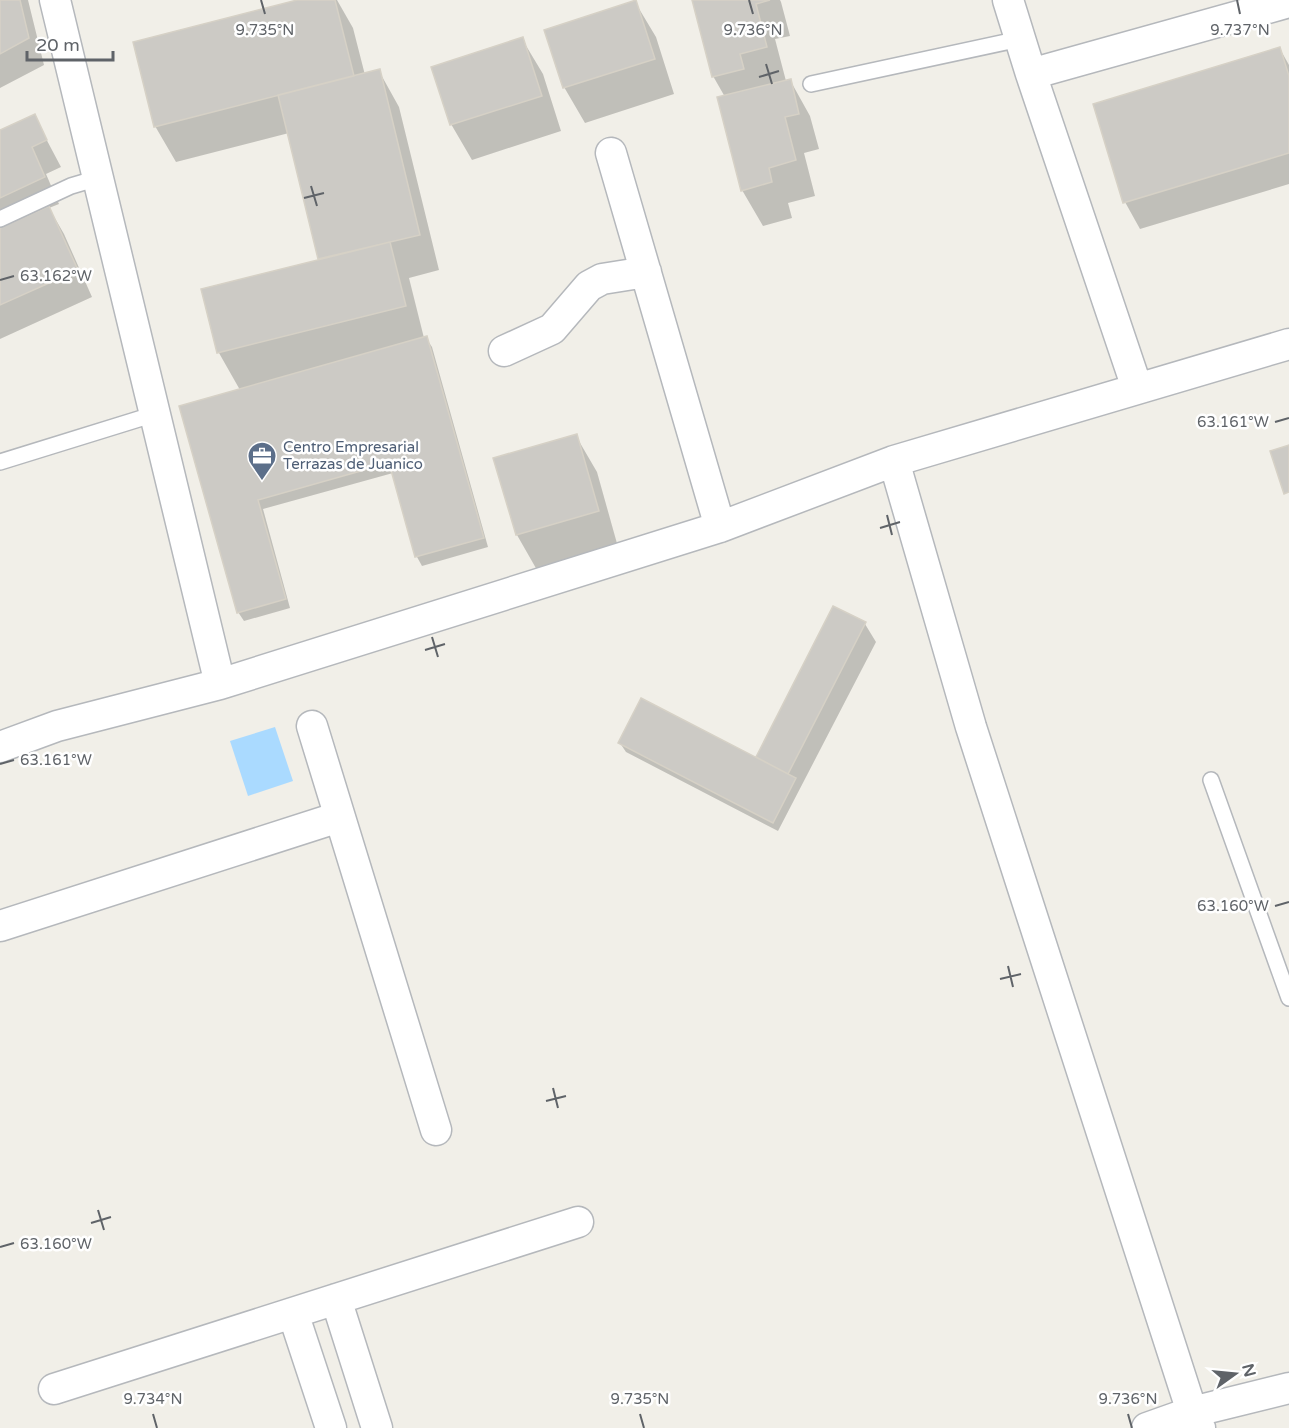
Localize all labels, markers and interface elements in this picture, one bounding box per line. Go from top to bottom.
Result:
text: 9.735°N [236,21,294,39]
text: 9.736°N [724,21,783,39]
text: 9.737°N [1210,21,1270,39]
scale bar [27,24,112,62]
text: 20 m [36,34,80,56]
text: 63.162°W [20,267,92,285]
text: 63.161°W [1197,413,1269,431]
place label: Centro Empresarial Terrazas de Juanico [283,438,423,473]
office icon: Centro Empresarial Terrazas de Juanico [246,440,278,482]
text: 63.161°W [20,751,92,769]
text: 63.160°W [1197,897,1269,915]
text: 63.160°W [20,1235,92,1253]
north arrow [1205,1344,1265,1404]
text: N [1237,1362,1260,1379]
text: 9.734°N [123,1390,183,1408]
text: 9.735°N [611,1390,669,1408]
text: 9.736°N [1099,1390,1158,1408]

